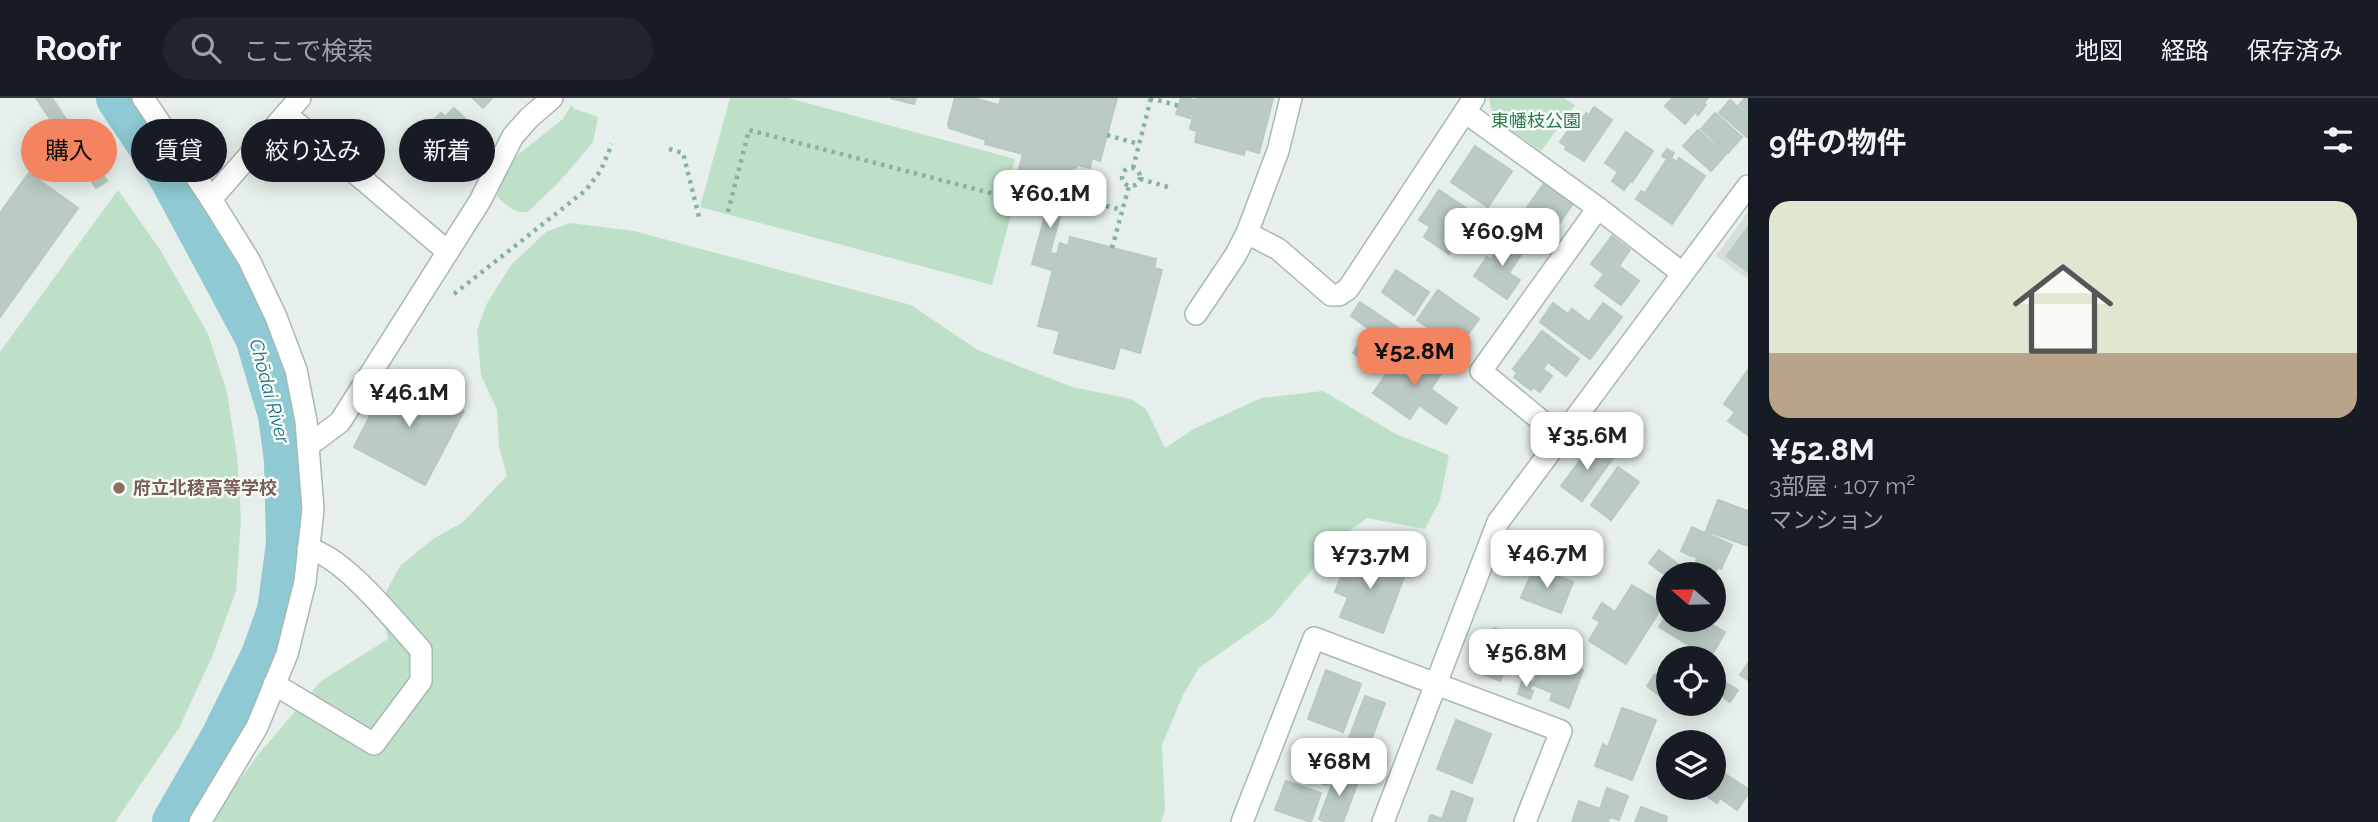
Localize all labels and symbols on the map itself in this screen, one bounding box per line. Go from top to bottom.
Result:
park label: 東幡枝公園 [1491,110,1581,131]
pin: ¥60.1M [993,170,1107,230]
pin: ¥60.9M [1445,208,1559,268]
pin: ¥52.8M [1357,328,1471,388]
water label: Chōdai River [246,336,295,447]
pin: ¥46.1M [352,370,466,429]
pin: ¥35.6M [1530,412,1644,472]
place label: 府立北稜高等学校 [133,477,277,498]
marker: 府立北稜高等学校 [111,480,127,496]
pin: ¥46.7M [1490,531,1604,590]
pin: ¥73.7M [1313,532,1427,591]
north arrow [1656,562,1726,632]
pin: ¥56.8M [1469,630,1583,689]
pin: ¥68M [1298,738,1380,798]

